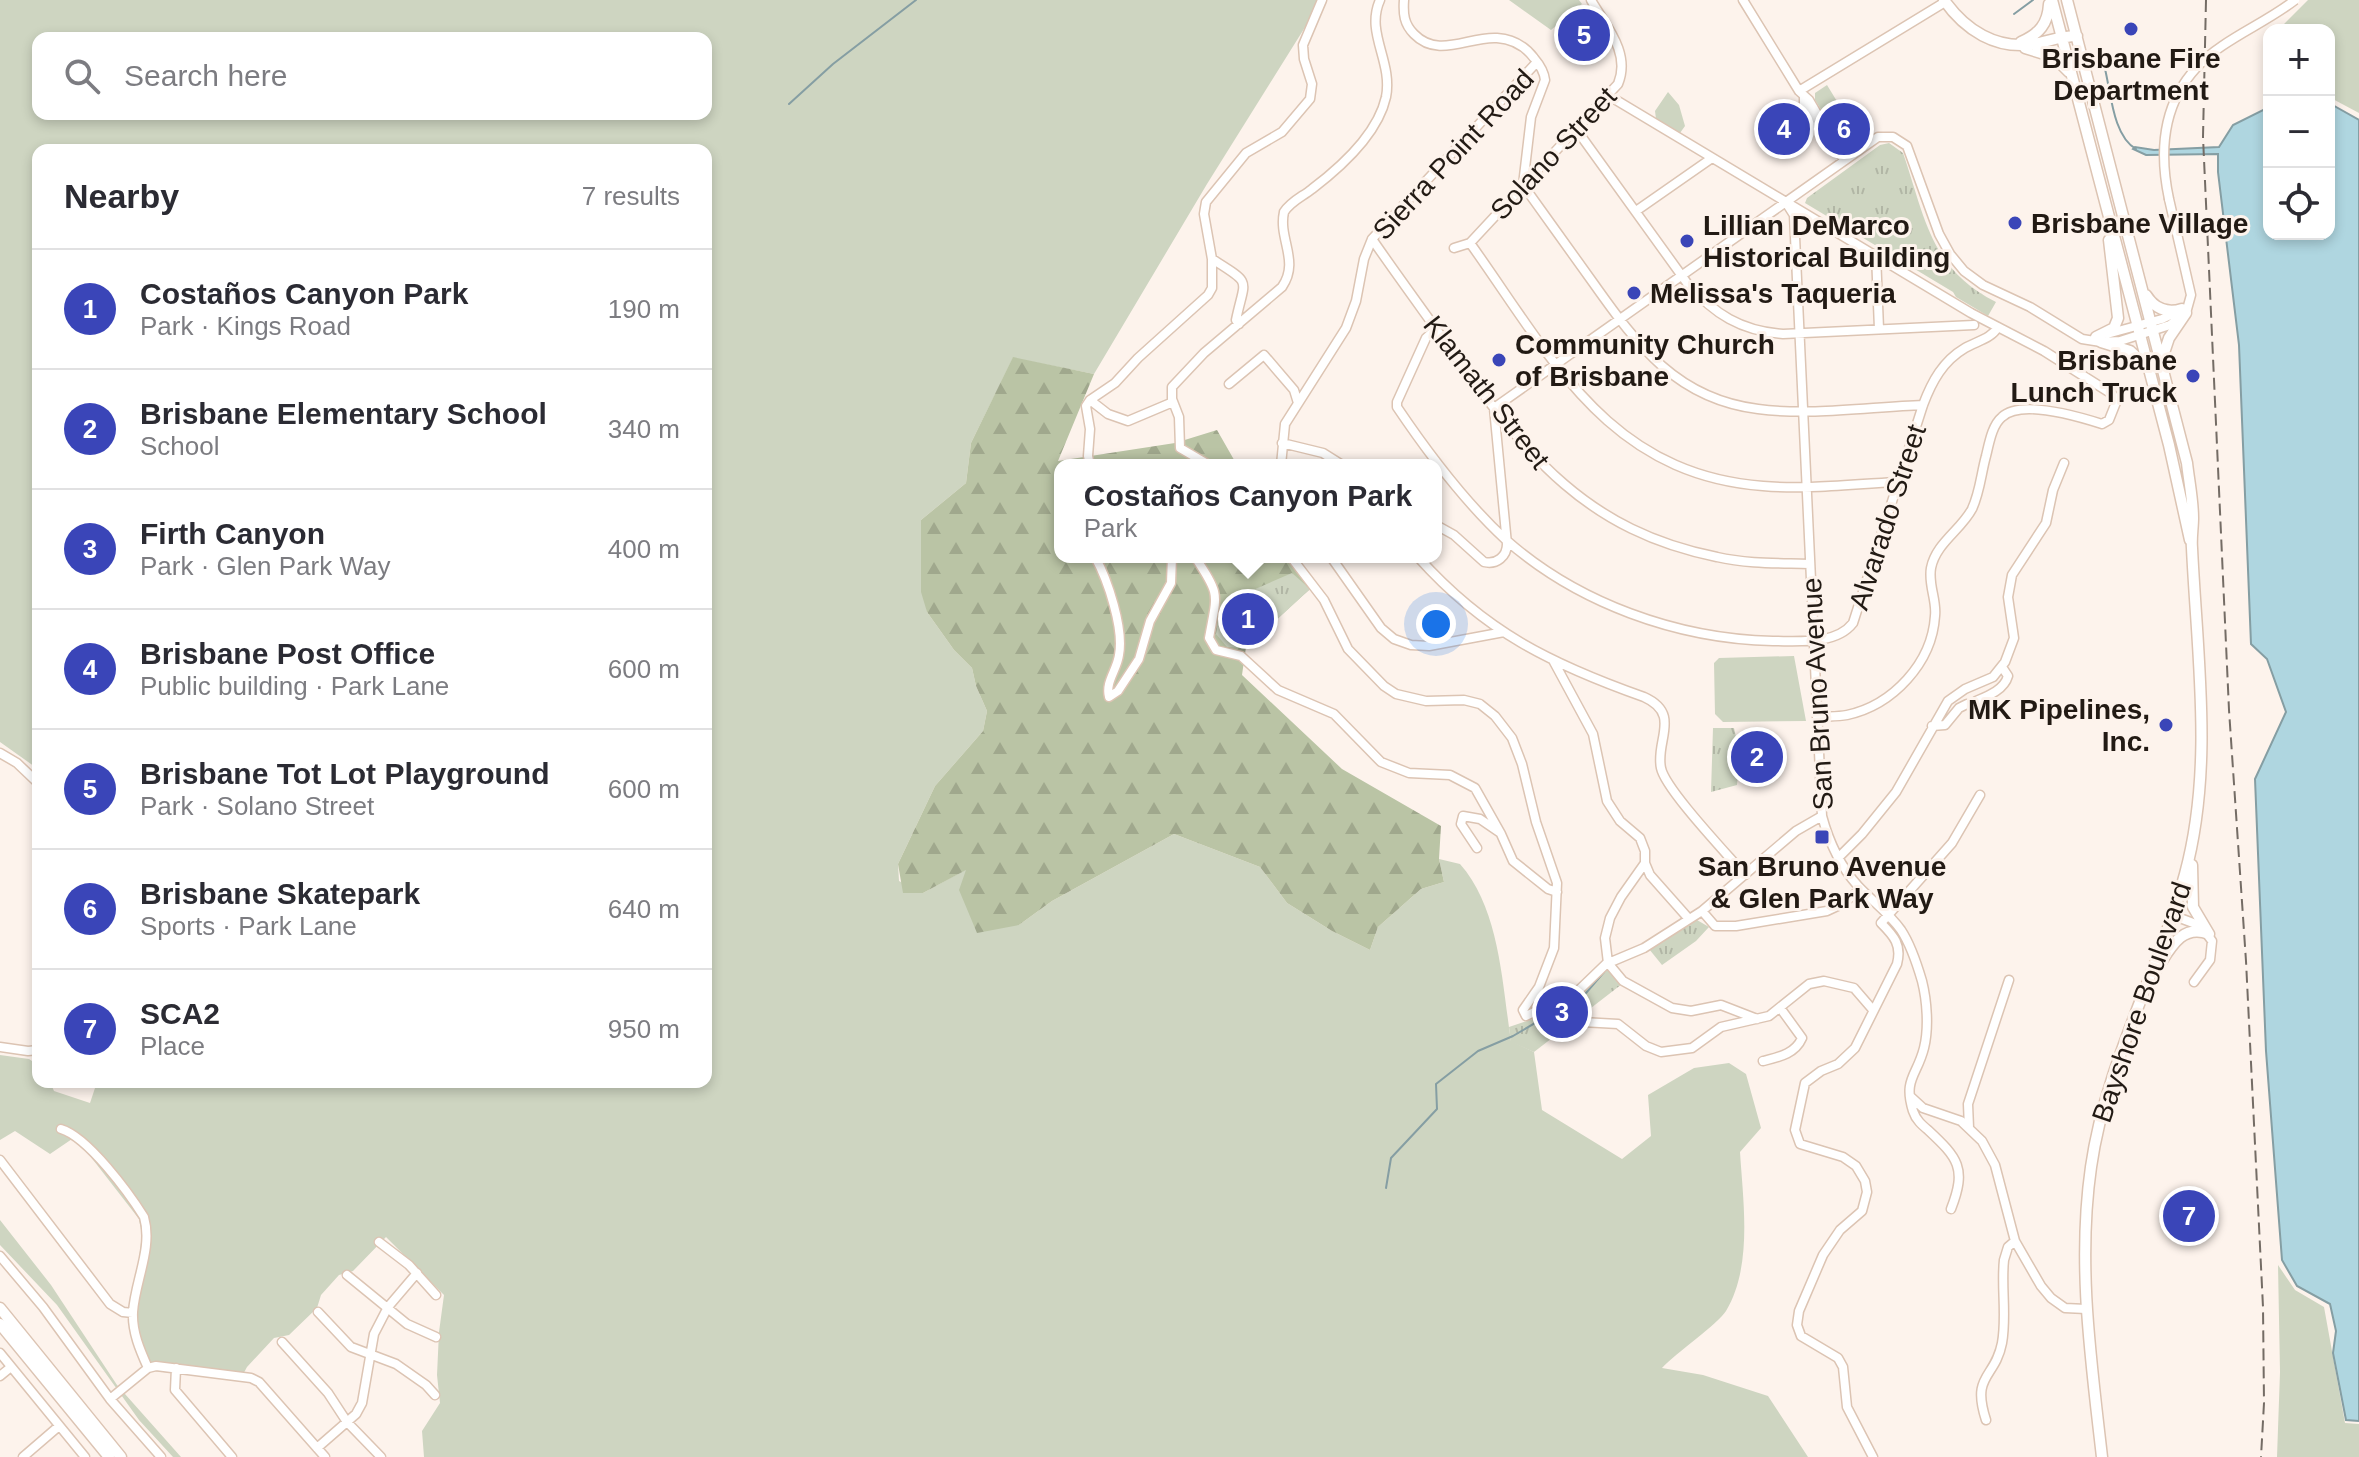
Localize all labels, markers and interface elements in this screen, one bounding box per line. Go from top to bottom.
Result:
pin: 5 [1558,5,1610,65]
marker: Brisbane Fire Department [2122,20,2140,38]
map controls [2263,24,2335,240]
button: + [2263,24,2335,96]
search box [32,32,712,120]
place label: Brisbane Fire Department [2042,43,2220,106]
icon: search [60,54,104,98]
text: Search here [124,59,287,92]
street label: Sierra Point Road [1367,63,1540,246]
street label: Solano Street [1484,81,1623,226]
button: − [2263,96,2335,168]
pin: 4 [1758,99,1810,159]
pin: 6 [1818,99,1870,159]
button: locate [2263,168,2335,240]
text: Nearby [64,177,179,215]
text: 7 results [582,181,680,211]
place label: Brisbane Village [2031,208,2248,239]
place label: Lillian DeMarco Historical Building [1703,210,1950,273]
marker: Brisbane Village [2006,214,2024,232]
marker: Lillian DeMarco Historical Building [1678,232,1696,250]
text: Costaños Canyon Park [140,277,468,310]
place label: Melissa's Taqueria [1650,278,1896,309]
marker: Melissa's Taqueria [1625,284,1643,302]
text: 1 [83,294,97,324]
text: 190 m [608,294,680,324]
street label: Klamath Street [1417,310,1556,475]
text: Park · Kings Road [140,311,351,341]
place label: Community Church of Brisbane [1515,329,1775,392]
place label: Brisbane Lunch Truck [2011,345,2177,408]
marker: Community Church of Brisbane [1490,351,1508,369]
marker: Brisbane Lunch Truck [2184,367,2202,385]
text: Brisbane Elementary School [140,397,547,430]
text: 2 [83,414,97,444]
text: 340 m [608,414,680,444]
street label: Alvarado Street [1843,420,1932,614]
text: School [140,431,220,461]
popup [1054,459,1442,563]
text: Costaños Canyon Park [1084,479,1412,512]
text: Park [1084,513,1137,543]
text: Firth Canyon [140,517,325,550]
text: 3 [83,534,97,564]
text: 400 m [608,534,680,564]
text: Park · Glen Park Way [140,551,390,581]
street label: San Bruno Avenue [1796,577,1839,811]
pin: 1 [1222,589,1274,649]
your location [1416,604,1456,644]
text: Brisbane Post Office [140,637,435,670]
text: 4 [83,654,97,684]
text: 600 m [608,654,680,684]
text: Public building · Park Lane [140,671,449,701]
place label: MK Pipelines, Inc. [1968,694,2150,757]
marker: MK Pipelines, Inc. [2157,716,2175,734]
pin: 2 [1731,727,1783,787]
text: Brisbane Tot Lot Playground [140,757,549,790]
text: 5 [83,774,97,804]
text: 600 m [608,774,680,804]
text: Park · Solano Street [140,791,374,821]
marker: San Bruno Avenue & Glen Park Way [1813,828,1831,846]
place label: San Bruno Avenue & Glen Park Way [1698,851,1946,914]
text: Brisbane Skatepark [140,877,420,910]
street label: Bayshore Boulevard [2086,878,2197,1126]
text: 6 [83,894,97,924]
text: 640 m [608,894,680,924]
text: Sports · Park Lane [140,911,357,941]
pin: 3 [1536,982,1588,1042]
text: SCA2 [140,997,220,1030]
text: 7 [83,1014,97,1044]
text: 950 m [608,1014,680,1044]
text: Place [140,1031,205,1061]
pin: 7 [2163,1186,2215,1246]

